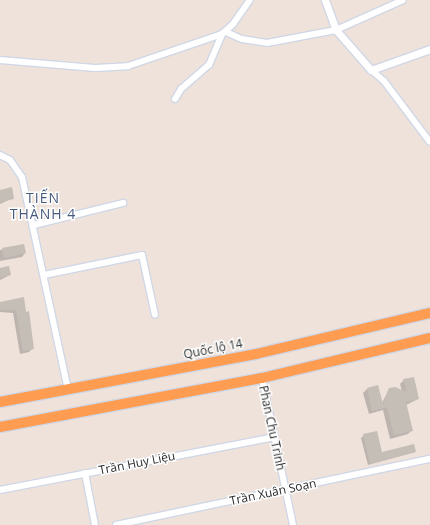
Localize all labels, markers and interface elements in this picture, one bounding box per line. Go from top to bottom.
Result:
district label: TIẾN THÀNH 4 [10,190,76,222]
street label: Quốc lộ 14 [182,336,244,362]
street label: Phan Chu Trinh [256,384,288,472]
street label: Trần Huy Liệu [98,449,176,477]
street label: Trần Xuân Soạn [229,476,317,508]

